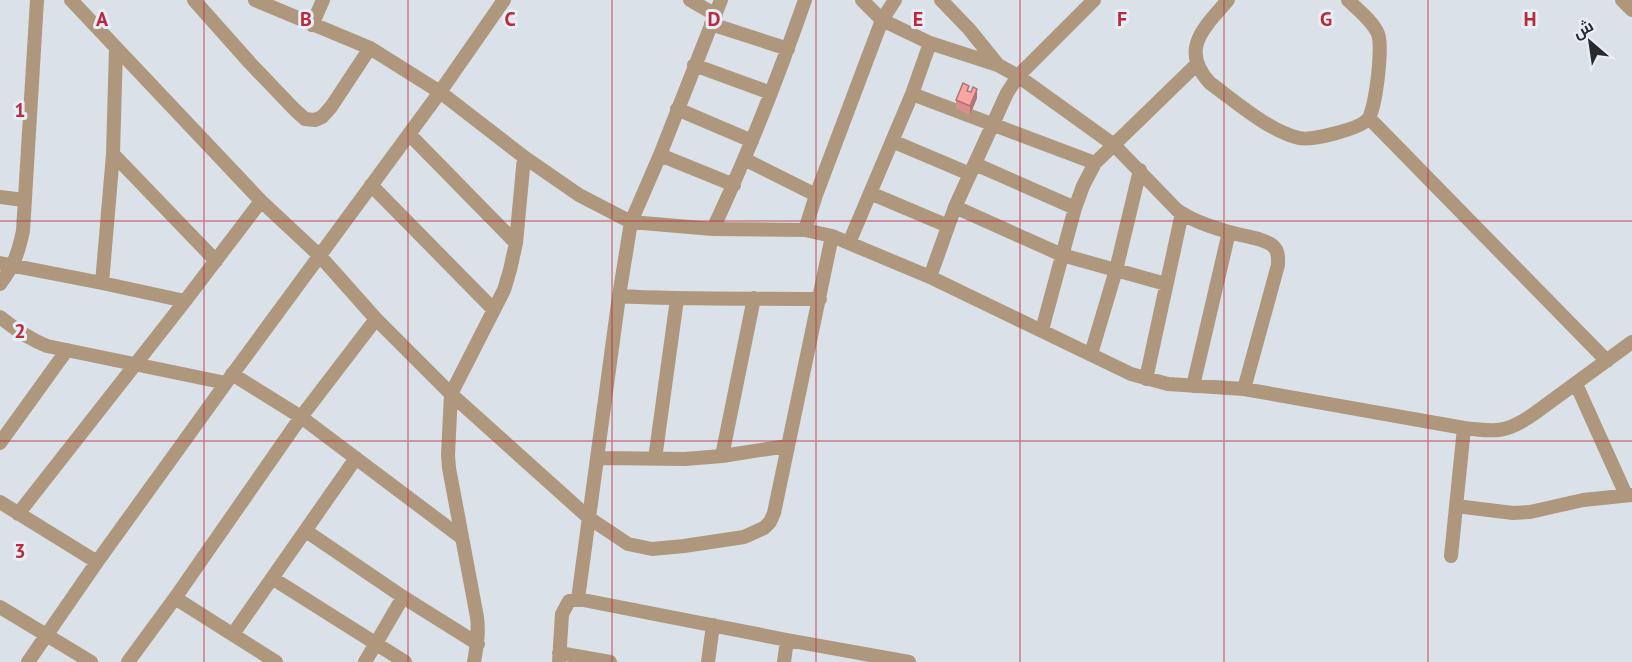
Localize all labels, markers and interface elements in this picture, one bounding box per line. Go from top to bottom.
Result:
text: A [96,6,109,32]
text: B [300,6,312,32]
text: C [504,6,516,32]
text: D [708,6,721,32]
text: E [913,6,923,32]
text: F [1117,6,1127,32]
text: G [1320,6,1332,32]
text: H [1523,6,1537,32]
north arrow [1560,12,1620,72]
text: ش [1569,15,1597,43]
text: 1 [14,97,26,123]
text: 2 [14,318,26,344]
text: 3 [14,538,26,564]

